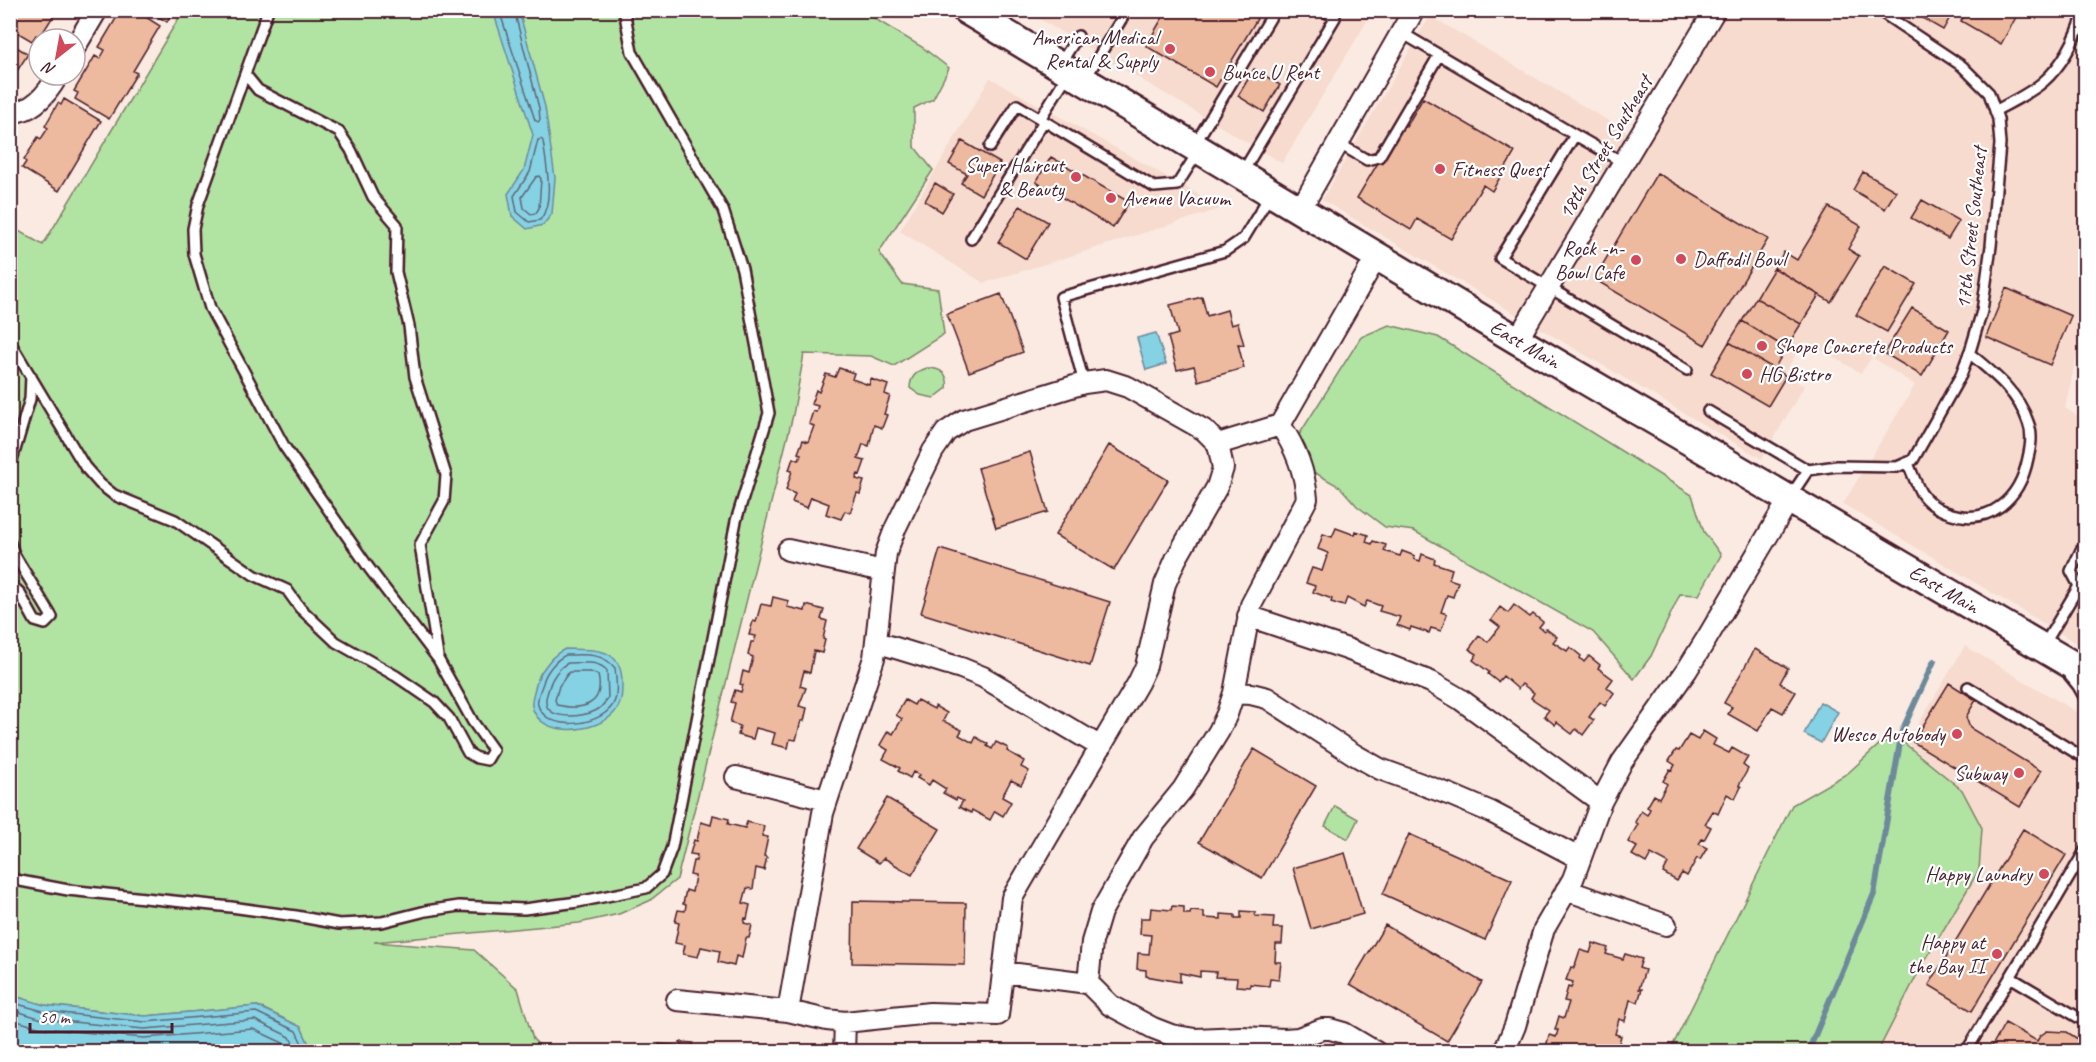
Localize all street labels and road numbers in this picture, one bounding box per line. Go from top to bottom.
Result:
street label: 18th Street Southeast [1552,68,1660,223]
street label: 17th Street Southeast [1950,143,1993,310]
street label: East Main [1485,314,1566,375]
street label: East Main [1904,559,1985,620]

